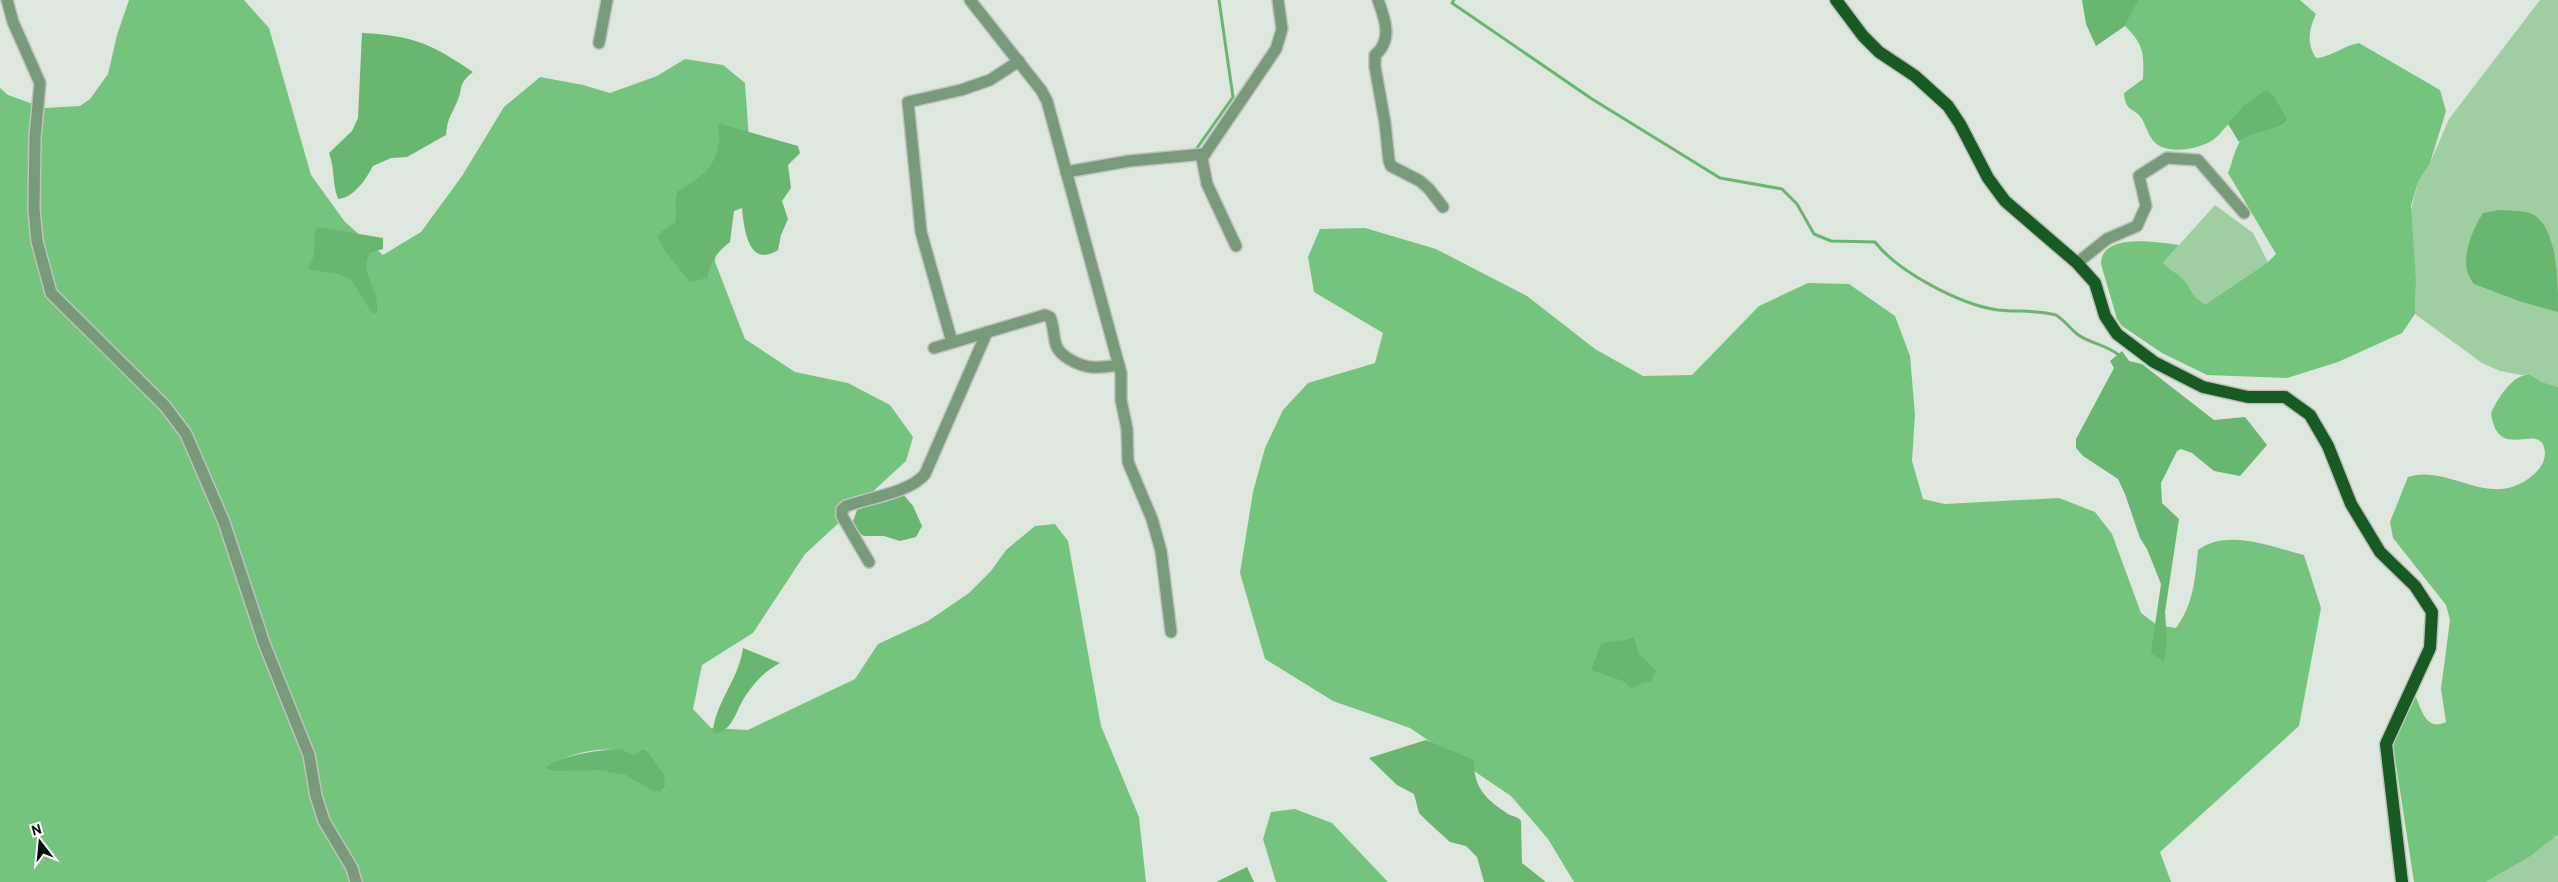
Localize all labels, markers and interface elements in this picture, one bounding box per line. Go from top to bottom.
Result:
north arrow [15,817,65,867]
text: N [30,821,44,841]

